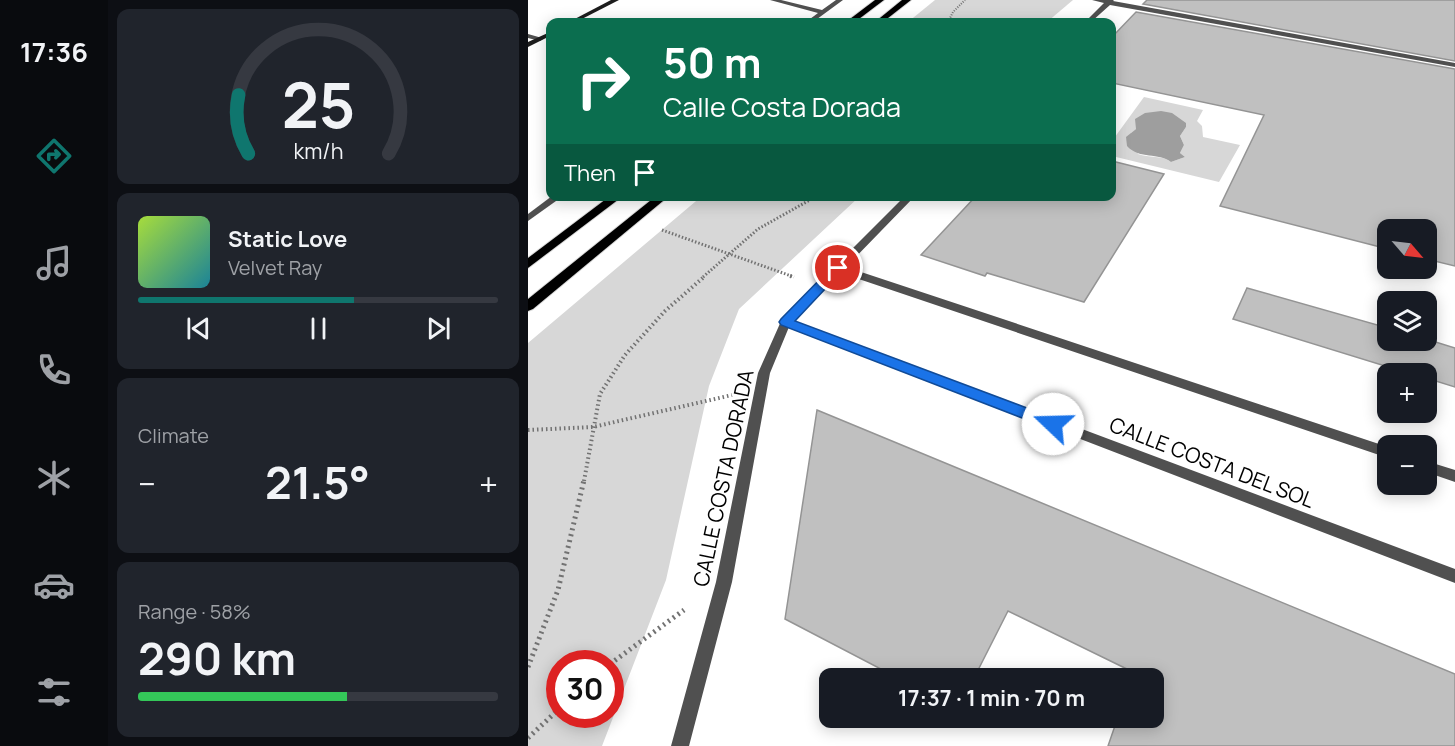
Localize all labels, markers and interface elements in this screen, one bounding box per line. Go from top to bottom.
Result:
text: 17:36 [20,33,88,70]
text: 50 m [663,33,761,91]
icon: right [564,42,642,120]
text: 25 [281,61,355,147]
text: Calle Costa Dorada [663,88,901,125]
icon: directions [33,135,75,177]
text: km/h [293,136,343,165]
icon: arrive [628,156,661,189]
text: Then [564,158,616,188]
north arrow [1377,219,1437,279]
map controls [1377,219,1437,495]
text: Static Love [228,224,347,254]
icon: music [33,242,75,284]
pin [812,242,863,293]
icon: arrive [821,251,854,284]
text: Velvet Ray [228,254,322,281]
button: layers [1377,291,1437,351]
icon: previous [182,312,215,345]
icon: pause [302,312,335,345]
icon: next [422,312,455,345]
icon: phone [33,349,75,391]
button: + [1377,363,1437,423]
street label: CALLE COSTA DORADA [686,367,760,589]
position arrow [1021,392,1085,456]
street label: CALLE COSTA DEL SOL [1106,410,1319,514]
text: Climate [138,422,209,449]
button: − [1377,435,1437,495]
text: 21.5° [265,451,370,513]
icon: climate [33,457,75,499]
text: − [138,461,156,506]
text: + [479,461,498,506]
icon: car [33,564,75,606]
text: Range · 58% [138,598,251,625]
text: 290 km [138,627,296,689]
speed limit sign: 30 [546,650,624,728]
icon: filters [33,671,75,713]
text: 17:37 · 1 min · 70 m [898,683,1085,713]

